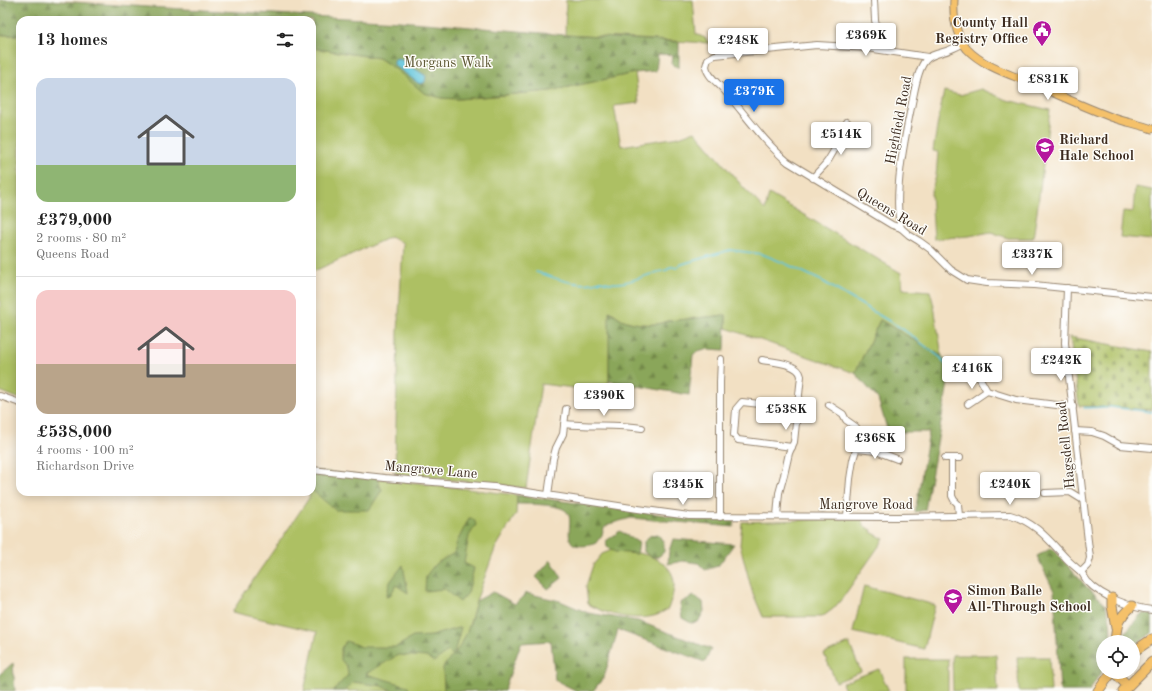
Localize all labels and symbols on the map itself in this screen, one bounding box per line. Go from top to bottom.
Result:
place label: County Hall Registry Office [935,16,1028,46]
public building icon: County Hall Registry Office [1031,19,1053,47]
pin: £369K [838,23,894,57]
pin: £248K [710,28,766,62]
park label: Morgans Walk [404,56,492,70]
pin: £831K [1020,67,1076,101]
street label: Highfield Road [884,75,914,166]
pin: £379K [726,79,782,113]
pin: £514K [813,122,869,156]
place label: Richard Hale School [1059,133,1134,163]
school or university icon: Richard Hale School [1034,136,1056,164]
street label: Queens Road [854,186,929,238]
pin: £337K [1004,242,1060,276]
pin: £242K [1033,348,1089,382]
pin: £416K [944,356,1000,390]
pin: £390K [576,383,632,417]
pin: £538K [758,397,814,431]
street label: Hagsdell Road [1054,400,1078,489]
pin: £368K [847,426,903,460]
street label: Mangrove Lane [384,459,478,481]
pin: £345K [655,472,711,506]
pin: £240K [982,472,1038,506]
street label: Mangrove Road [819,498,913,512]
place label: Simon Balle All-Through School [967,584,1091,614]
school or university icon: Simon Balle All-Through School [942,587,964,615]

